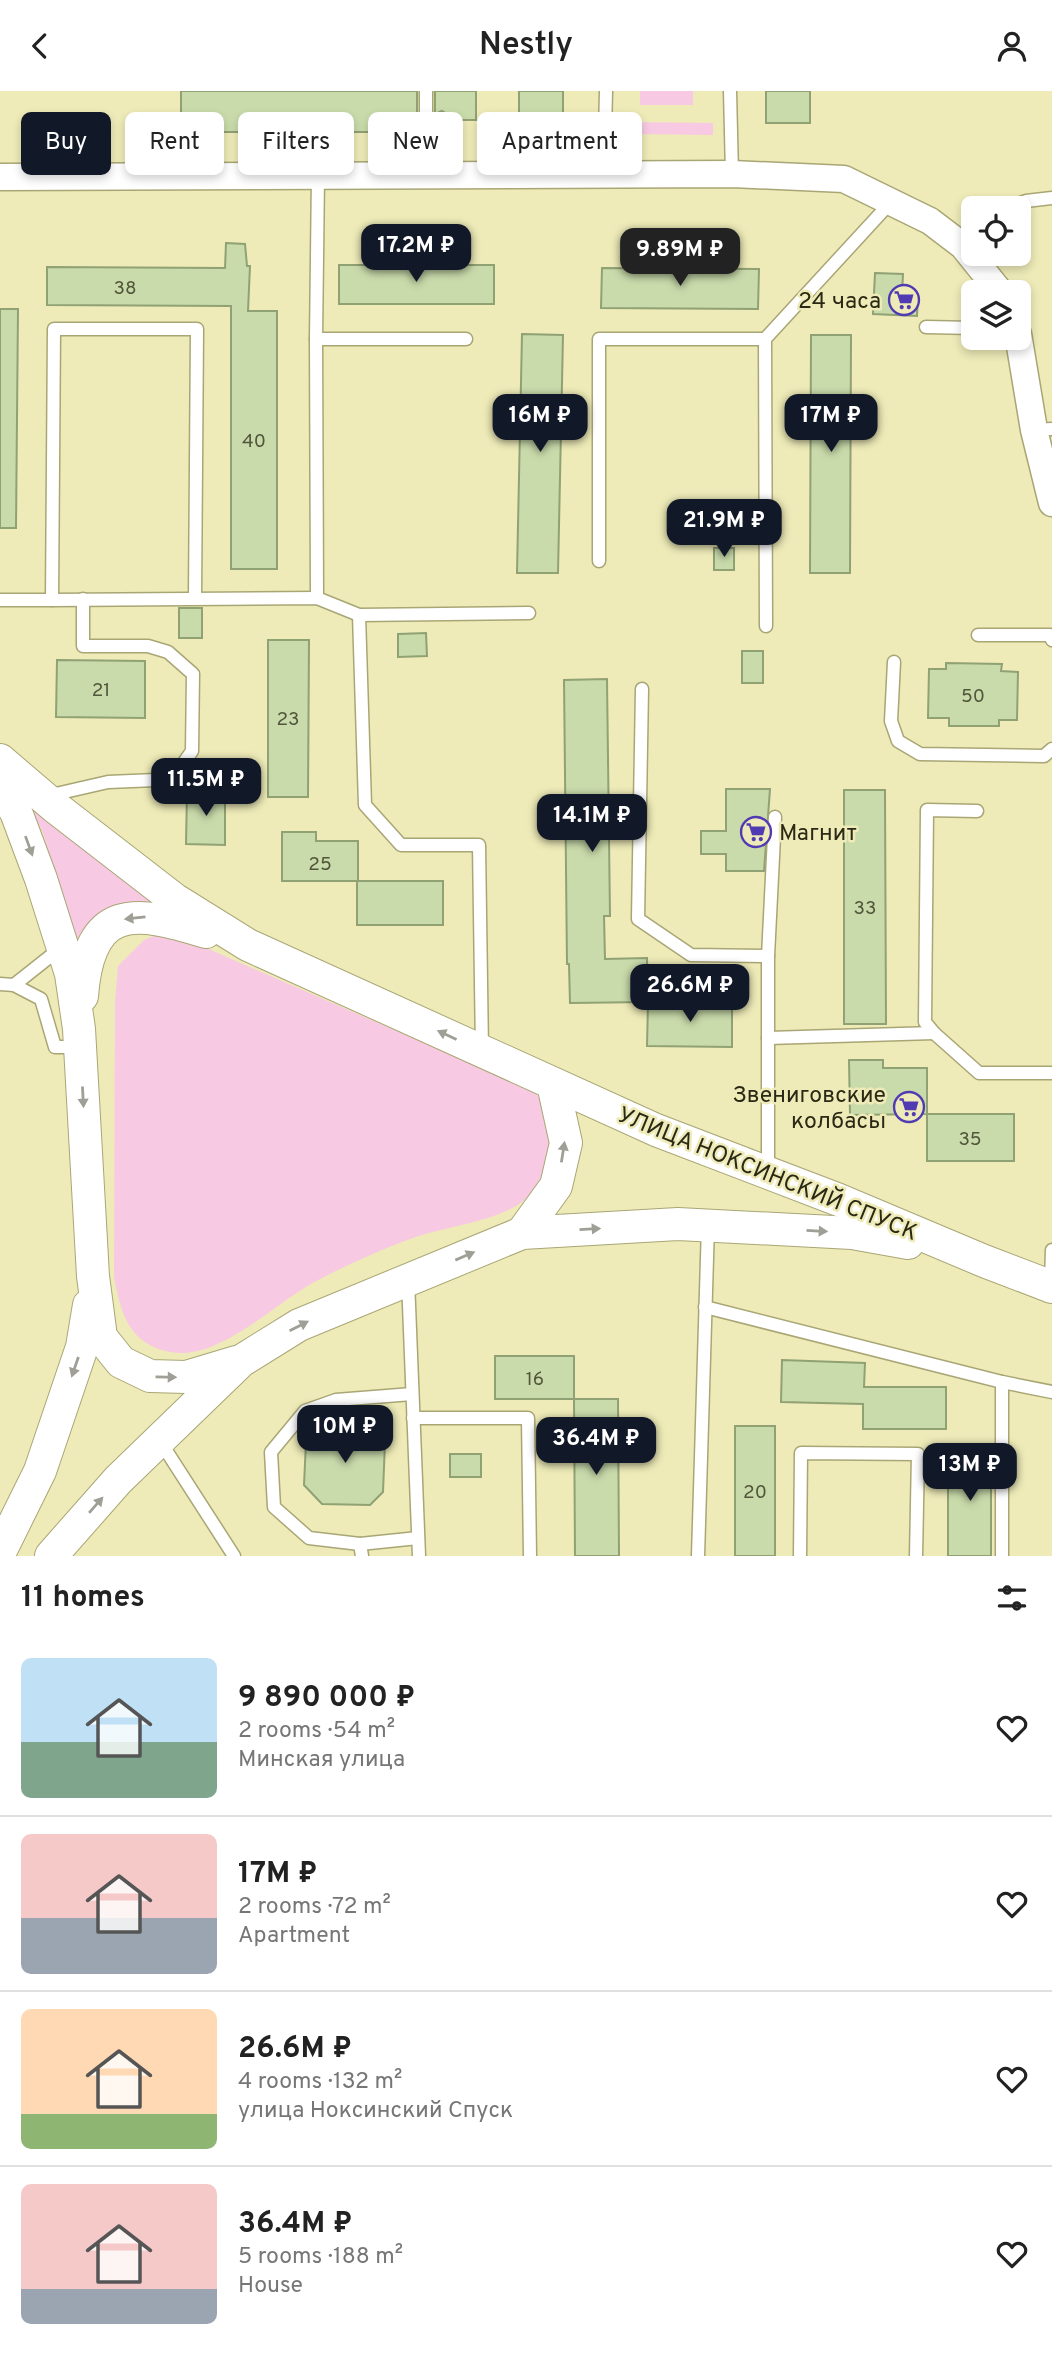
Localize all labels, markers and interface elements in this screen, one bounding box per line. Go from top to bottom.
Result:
text: Nestly [479,26,573,66]
icon: back [21,27,59,65]
icon: person [993,27,1031,65]
chip: Buy [21,112,111,175]
chip: Rent [125,112,224,175]
chip: Filters [238,112,354,175]
chip: New [368,112,463,175]
chip: Apartment [477,112,642,175]
map controls [961,196,1031,350]
button: locate [961,196,1031,266]
pin: 17.2M ₽ [351,225,481,284]
pin: 9.89M ₽ [615,229,745,288]
text: 17.2M ₽ [377,232,455,261]
text: 9.89M ₽ [636,236,724,265]
house number: 38 [113,277,137,301]
button: layers [961,280,1031,350]
supermarket icon: 24 часа [887,283,921,317]
place label: 24 часа [798,288,881,317]
pin: 16M ₽ [491,395,589,454]
pin: 17M ₽ [782,395,880,454]
text: 16M ₽ [509,402,571,431]
text: 17M ₽ [801,402,861,431]
house number: 40 [242,430,266,454]
pin: 21.9M ₽ [659,499,789,559]
text: 21.9M ₽ [683,507,765,536]
house number: 21 [92,679,110,703]
house number: 50 [961,685,985,709]
house number: 23 [276,708,300,732]
pin: 11.5M ₽ [141,759,271,818]
text: 11.5M ₽ [167,766,245,795]
pin: 14.1M ₽ [527,795,657,854]
text: 14.1M ₽ [553,802,631,831]
supermarket icon: Магнит [739,815,773,849]
place label: Магнит [779,820,857,849]
one-way arrow [24,836,35,857]
house number: 25 [308,853,332,877]
house number: 33 [854,897,876,921]
one-way arrow [124,913,146,924]
pin: 26.6M ₽ [625,965,755,1024]
text: 26.6M ₽ [646,972,734,1001]
one-way arrow [436,1029,457,1040]
place label: Звениговские колбасы [732,1082,886,1137]
one-way arrow [78,1086,89,1108]
supermarket icon: Звениговские колбасы [892,1090,926,1124]
street label: УЛИЦА НОКСИНСКИЙ СПУСК [613,1100,922,1249]
house number: 35 [958,1128,982,1152]
one-way arrow [558,1141,569,1163]
one-way arrow [579,1223,601,1234]
one-way arrow [807,1225,829,1236]
one-way arrow [455,1251,476,1262]
one-way arrow [290,1321,310,1333]
one-way arrow [69,1357,80,1378]
house number: 16 [526,1368,544,1392]
one-way arrow [155,1371,177,1382]
pin: 10M ₽ [296,1405,394,1465]
text: 10M ₽ [313,1413,377,1442]
pin: 36.4M ₽ [531,1417,661,1477]
text: 36.4M ₽ [552,1425,640,1454]
pin: 13M ₽ [921,1443,1019,1503]
text: 13M ₽ [939,1451,1001,1480]
house number: 20 [743,1481,767,1505]
one-way arrow [88,1496,104,1514]
icon: filters [993,1579,1031,1617]
text: 11 homes [21,1580,145,1617]
text: 9 890 000 ₽ [238,1680,415,1717]
icon: home [77,1686,161,1770]
icon: heart [993,1709,1031,1747]
text: 2 rooms · 54 m² [238,1717,395,1746]
text: Минская улица [238,1746,405,1775]
text: 17M ₽ [238,1856,317,1893]
icon: home [77,1862,161,1946]
icon: heart [993,1885,1031,1923]
text: 2 rooms · 72 m² [238,1893,391,1922]
text: Apartment [238,1922,350,1951]
text: 26.6M ₽ [238,2031,352,2068]
icon: home [77,2037,161,2121]
icon: heart [993,2060,1031,2098]
text: 4 rooms · 132 m² [238,2068,402,2097]
text: улица Ноксинский Спуск [238,2097,513,2126]
text: 36.4M ₽ [238,2206,352,2243]
icon: home [77,2212,161,2296]
icon: heart [993,2235,1031,2273]
text: 5 rooms · 188 m² [238,2243,403,2272]
text: House [238,2272,303,2301]

